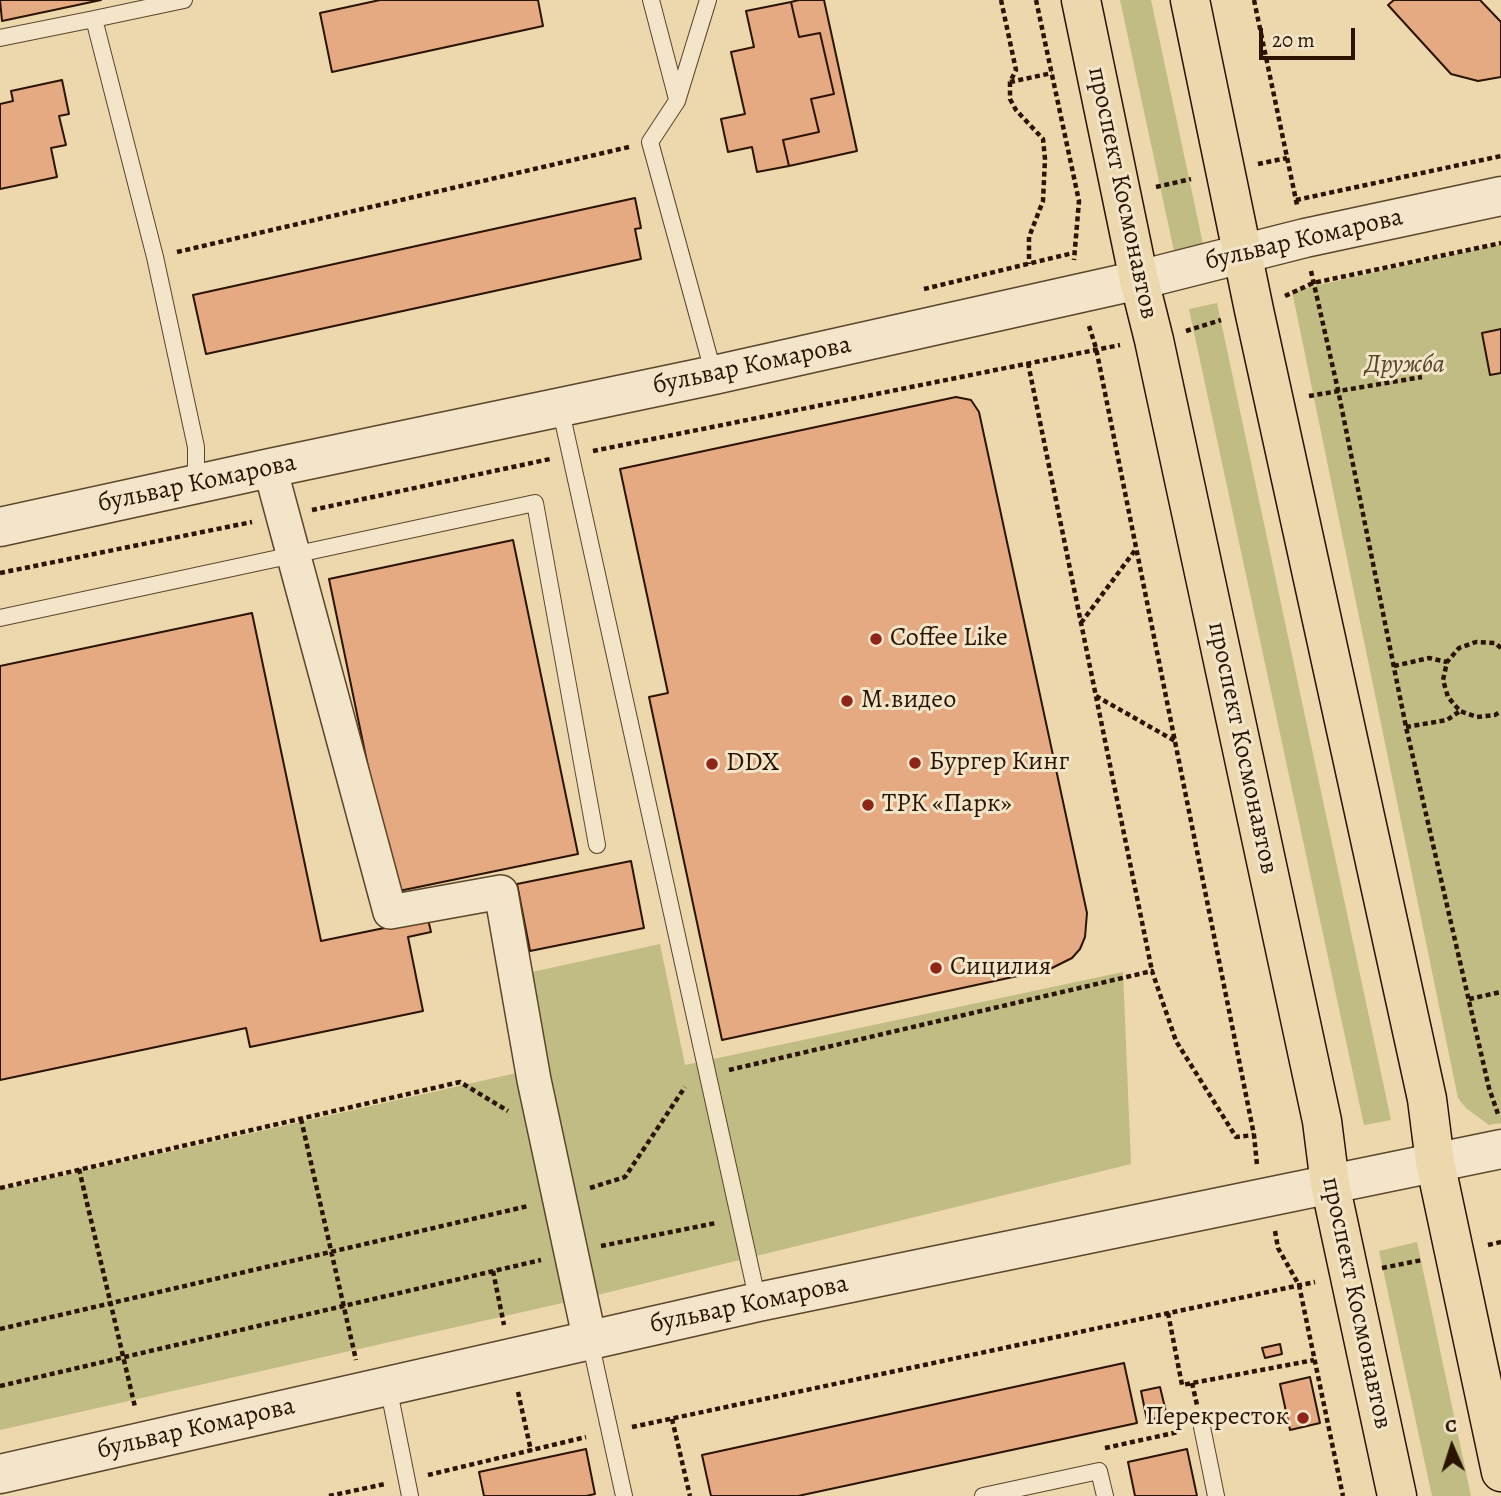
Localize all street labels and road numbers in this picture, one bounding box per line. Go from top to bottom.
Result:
street label: проспект Космонавтов [1080,64,1164,322]
street label: бульвар Комарова [1202,202,1406,278]
street label: бульвар Комарова [650,330,854,402]
street label: бульвар Комарова [95,448,299,520]
street label: проспект Космонавтов [1200,619,1284,877]
street label: проспект Космонавтов [1314,1174,1398,1432]
street label: бульвар Комарова [647,1269,851,1341]
street label: бульвар Комарова [94,1391,298,1467]

